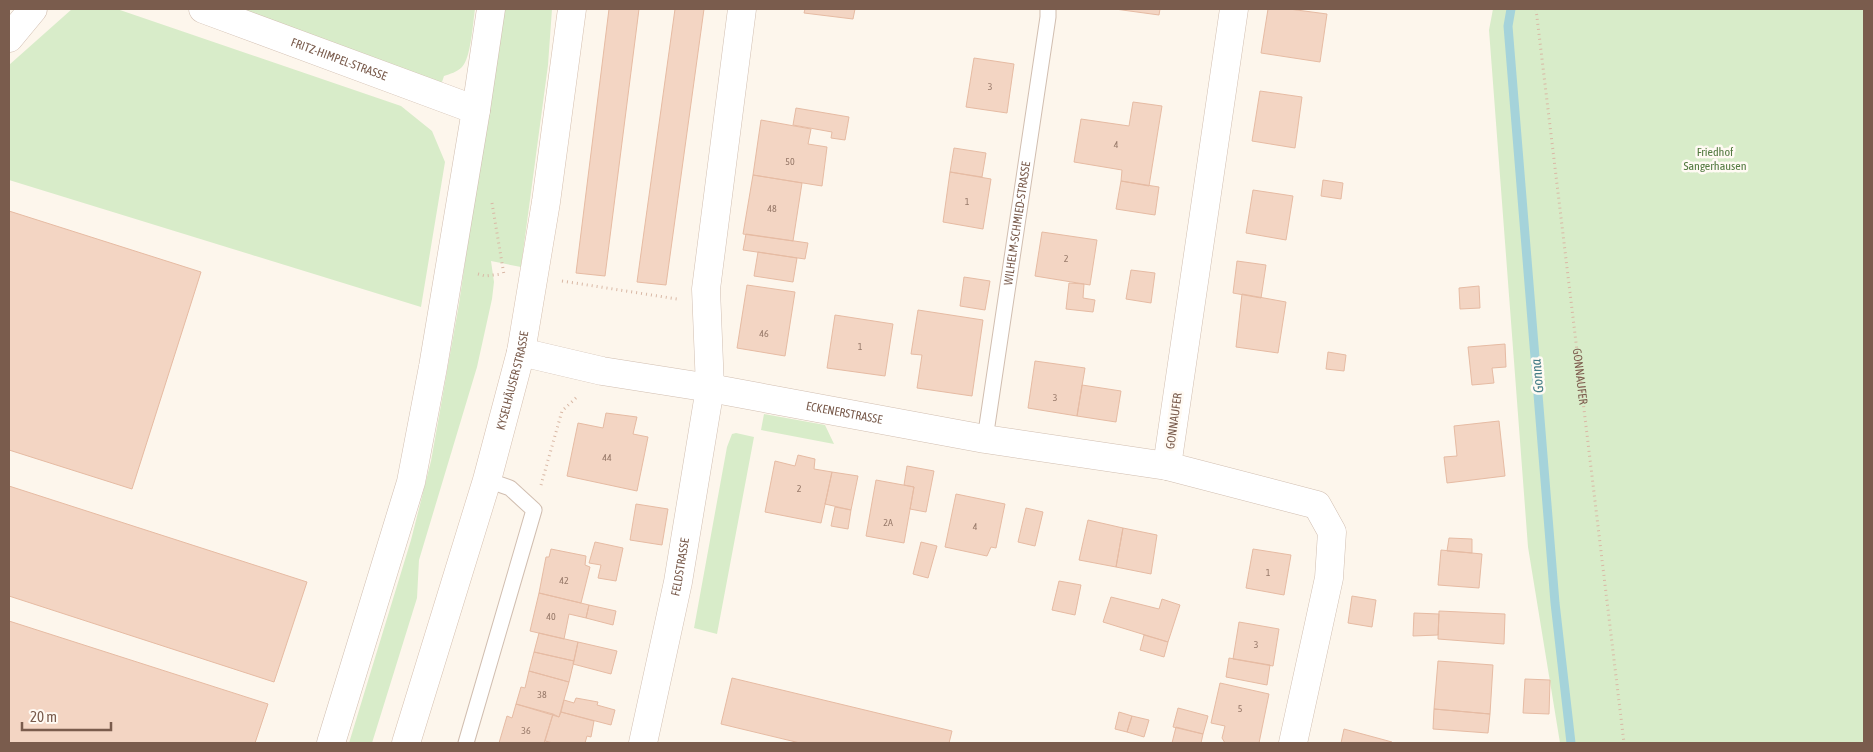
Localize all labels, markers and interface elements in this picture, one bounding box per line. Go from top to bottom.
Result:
street label: FRITZ-HIMPEL-STRASSE [289,35,389,83]
house number: 3 [988,81,993,92]
house number: 4 [1114,139,1119,150]
park label: Friedhof Sangerhausen [1683,145,1747,173]
house number: 50 [785,156,795,167]
street label: WILHELM-SCHMIED-STRASSE [1001,160,1033,286]
house number: 1 [965,196,970,207]
house number: 48 [767,203,777,214]
house number: 2 [1064,253,1069,264]
house number: 46 [759,328,769,339]
street label: KYSELHÄUSER STRASSE [494,330,531,431]
house number: 1 [858,341,863,352]
street label: GONNAUFER [1570,347,1590,405]
water label: Gonna [1528,358,1546,394]
house number: 3 [1053,392,1058,403]
street label: GONNAUFER [1163,392,1185,450]
street label: ECKENERSTRASSE [805,399,883,427]
house number: 44 [602,452,612,463]
house number: 2 [797,483,802,494]
house number: 2A [883,517,893,528]
house number: 4 [973,521,978,532]
street label: FELDSTRASSE [668,537,692,597]
house number: 1 [1266,567,1271,578]
house number: 42 [559,575,569,586]
house number: 40 [546,611,556,622]
house number: 3 [1254,639,1259,650]
house number: 38 [537,689,547,700]
scale bar [22,700,111,732]
house number: 5 [1238,703,1243,714]
text: 20 m [30,708,57,725]
house number: 36 [521,725,531,736]

